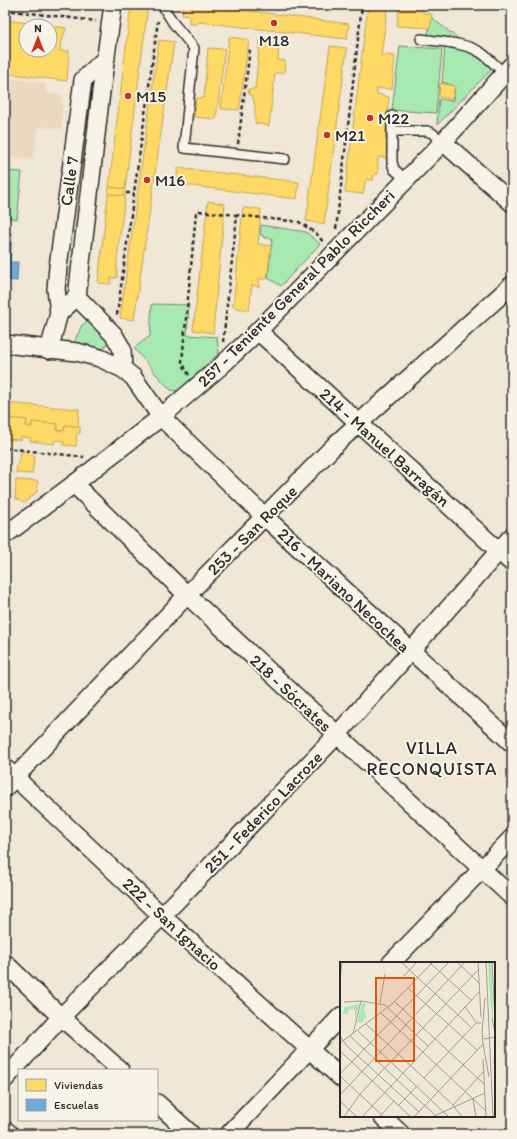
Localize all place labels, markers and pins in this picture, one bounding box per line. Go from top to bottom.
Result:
marker: M18 [269,18,279,28]
place label: M18 [259,30,289,50]
place label: M15 [136,86,166,106]
marker: M15 [123,91,133,101]
place label: M22 [378,108,409,128]
marker: M22 [365,113,375,123]
place label: M21 [335,125,365,145]
marker: M21 [322,130,332,140]
place label: M16 [155,170,185,190]
marker: M16 [142,175,152,185]

